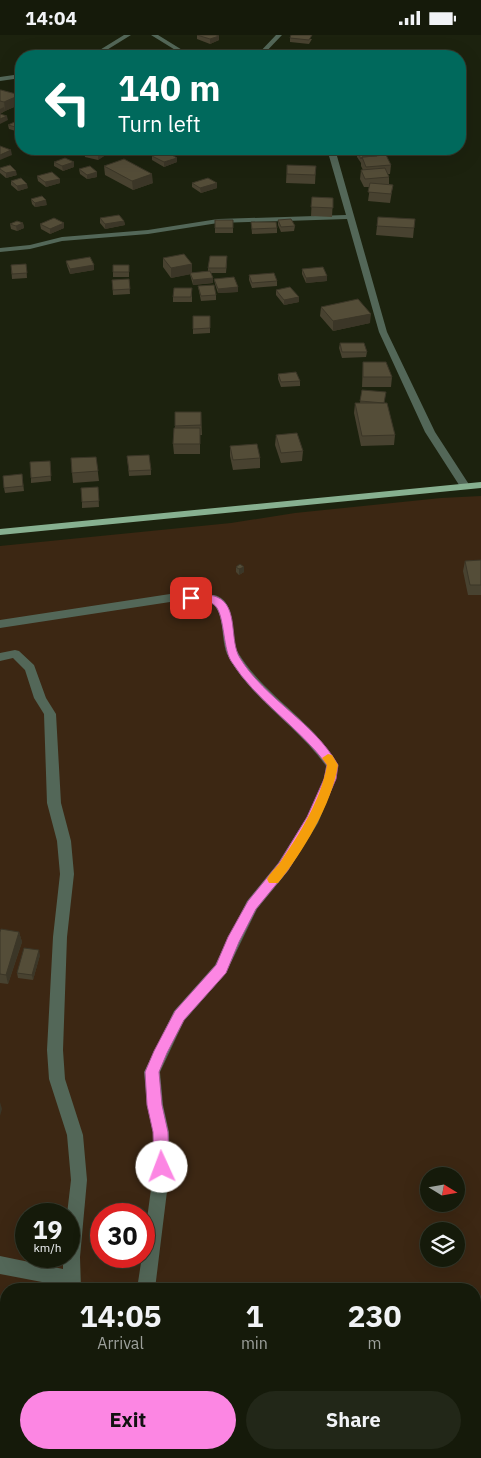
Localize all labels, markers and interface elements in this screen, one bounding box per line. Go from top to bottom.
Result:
text: 14:04 [25,6,77,30]
text: 140 m [118,65,221,111]
icon: left [35,70,100,135]
text: Turn left [118,109,201,138]
pin [170,577,212,619]
icon: arrive [177,584,205,612]
position arrow [135,1140,187,1192]
north arrow [420,1167,465,1213]
map controls [420,1167,465,1267]
speed limit sign: 30 [90,1203,155,1268]
text: 19 [32,1213,63,1246]
button: layers [420,1222,465,1267]
text: km/h [33,1240,62,1255]
text: 14:05 [80,1296,161,1335]
text: 1 [245,1296,263,1335]
text: 230 [347,1296,401,1335]
text: Arrival [97,1333,144,1353]
text: min [241,1333,268,1353]
text: m [367,1333,381,1353]
button: Exit [20,1391,236,1449]
button: Share [246,1391,461,1449]

